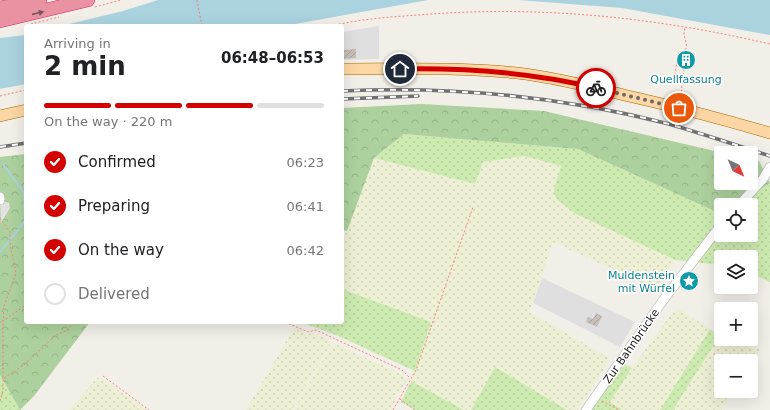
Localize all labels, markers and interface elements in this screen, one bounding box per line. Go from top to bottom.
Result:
one-way arrow [32,9,44,15]
text: Arriving in [44,36,111,51]
text: 06:48–06:53 [221,49,324,67]
building icon: Quellfassung [675,49,697,71]
text: 2 min [44,51,126,81]
pin [383,52,417,86]
icon: home [389,58,411,80]
courier [576,68,616,108]
place label: Quellfassung [650,73,722,86]
icon: bike [585,77,607,99]
pin [662,91,696,125]
icon: bag [668,97,690,119]
text: On the way · 220 m [44,114,172,129]
north arrow [714,146,758,190]
map controls [714,146,758,398]
icon: check [44,151,66,173]
text: Confirmed [78,153,156,171]
text: 06:23 [287,155,324,170]
icon: check [44,195,66,217]
text: Preparing [78,197,150,215]
button: locate [714,198,758,242]
text: 06:41 [287,199,324,214]
icon: check [44,239,66,261]
text: On the way [78,241,164,259]
text: 06:42 [287,243,324,258]
button: layers [714,250,758,294]
place label: Muldenstein mit Würfel [608,269,675,295]
place icon: Muldenstein mit Würfel [678,270,700,292]
text: Delivered [78,285,150,303]
button: + [714,302,758,346]
street label: Zur Bahnbrücke [601,306,662,386]
button: − [714,354,758,398]

